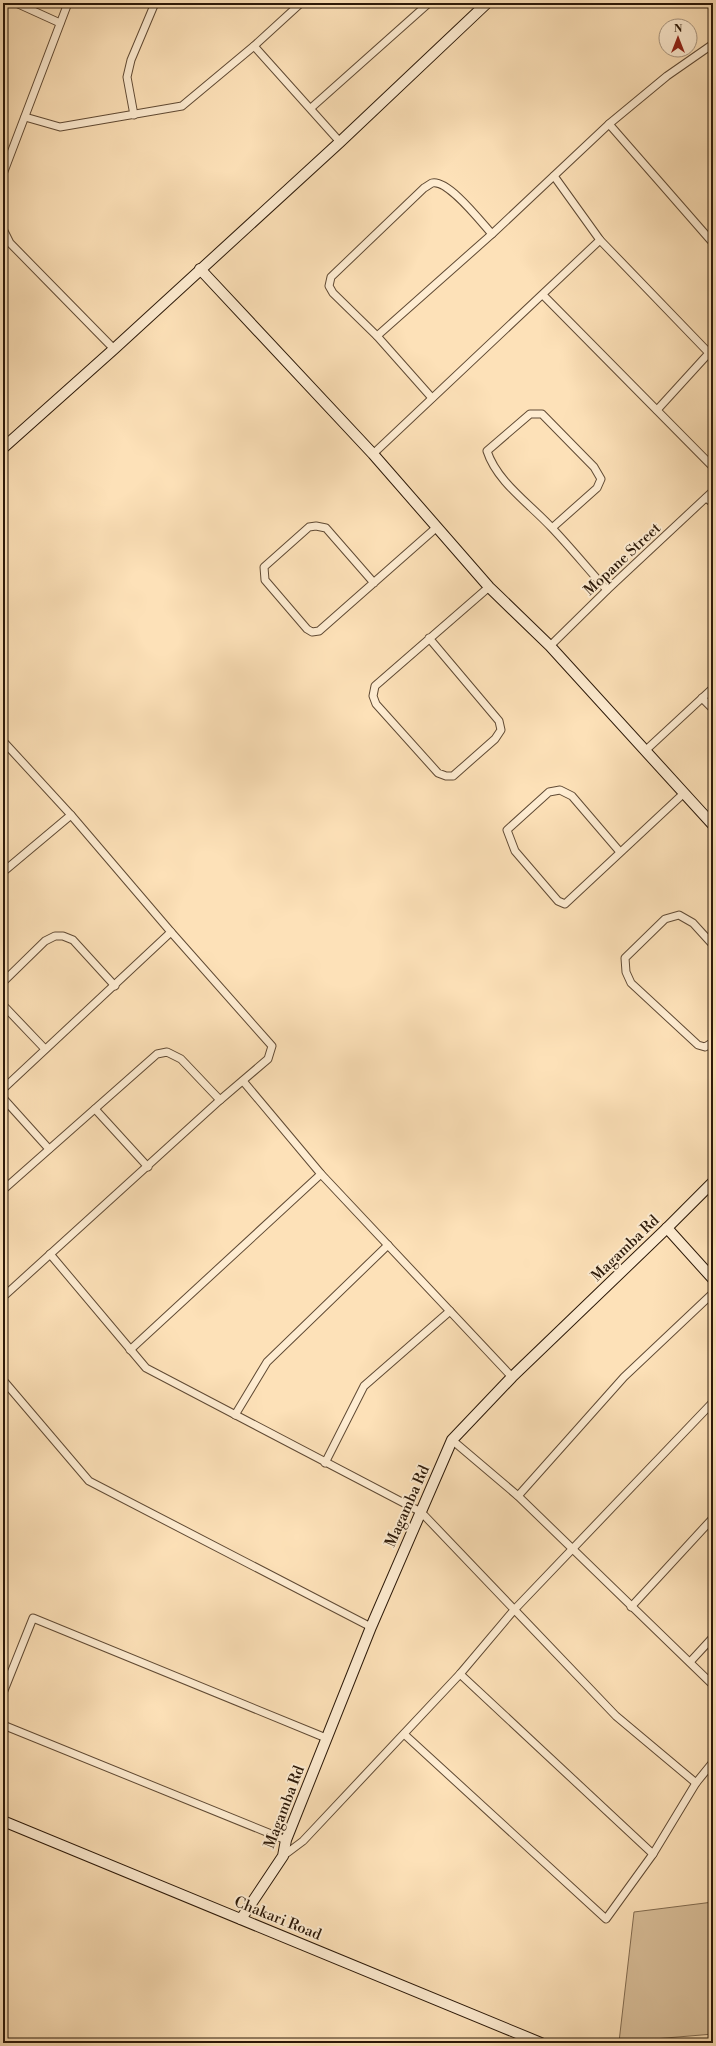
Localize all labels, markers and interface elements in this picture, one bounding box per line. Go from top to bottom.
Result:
north arrow [658,18,698,58]
text: N [674,22,683,36]
street label: Mopane Street [580,518,665,600]
street label: Magamba Rd [587,1211,664,1286]
street label: Magamba Rd [381,1462,434,1550]
street label: Magamba Rd [260,1762,309,1851]
street label: Chakari Road [231,1892,325,1945]

